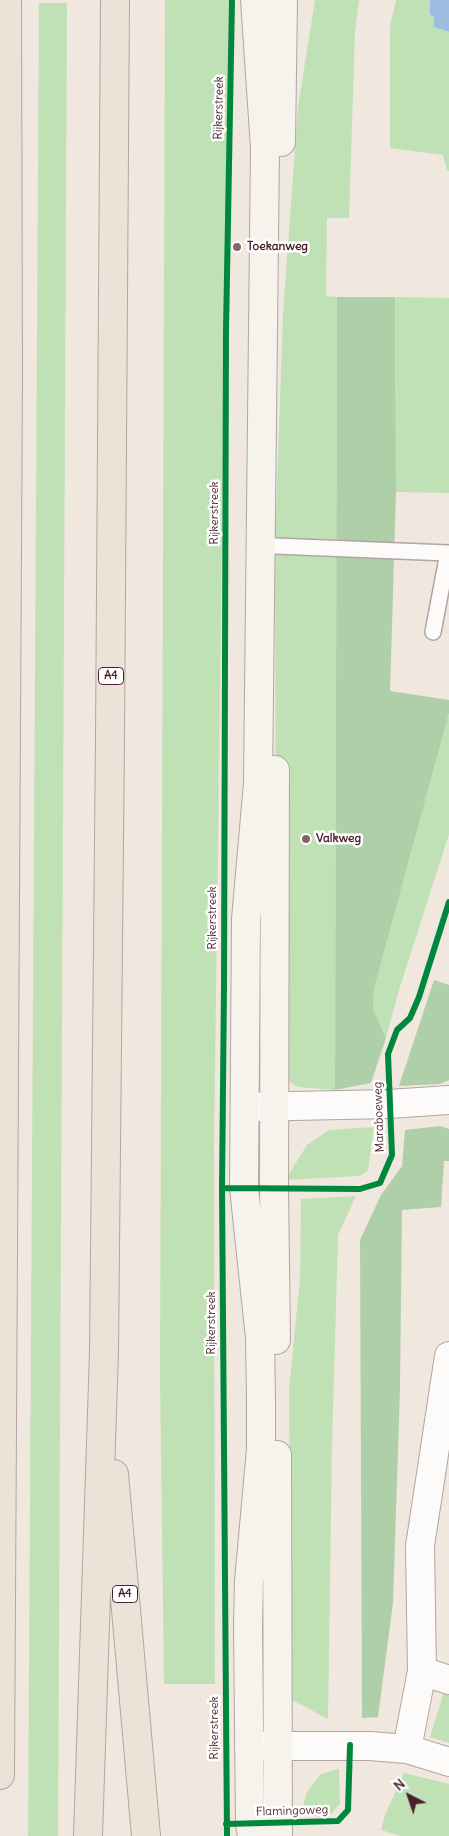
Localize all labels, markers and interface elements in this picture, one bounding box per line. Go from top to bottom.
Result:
street label: Rijkerstreek [211,76,227,140]
place label: Toekanweg [247,240,308,254]
marker: Toekanweg [231,241,243,253]
street label: Rijkerstreek [208,481,222,545]
road number: A4 [98,668,124,684]
place label: Valkweg [316,832,361,846]
marker: Valkweg [300,833,312,845]
street label: Rijkerstreek [206,886,220,950]
street label: Maraboeweg [371,1081,387,1153]
street label: Rijkerstreek [205,1291,219,1355]
road number: A4 [112,1586,138,1602]
street label: Rijkerstreek [208,1696,222,1760]
north arrow [384,1771,434,1821]
text: N [390,1775,409,1795]
street label: Flamingoweg [256,1803,328,1819]

